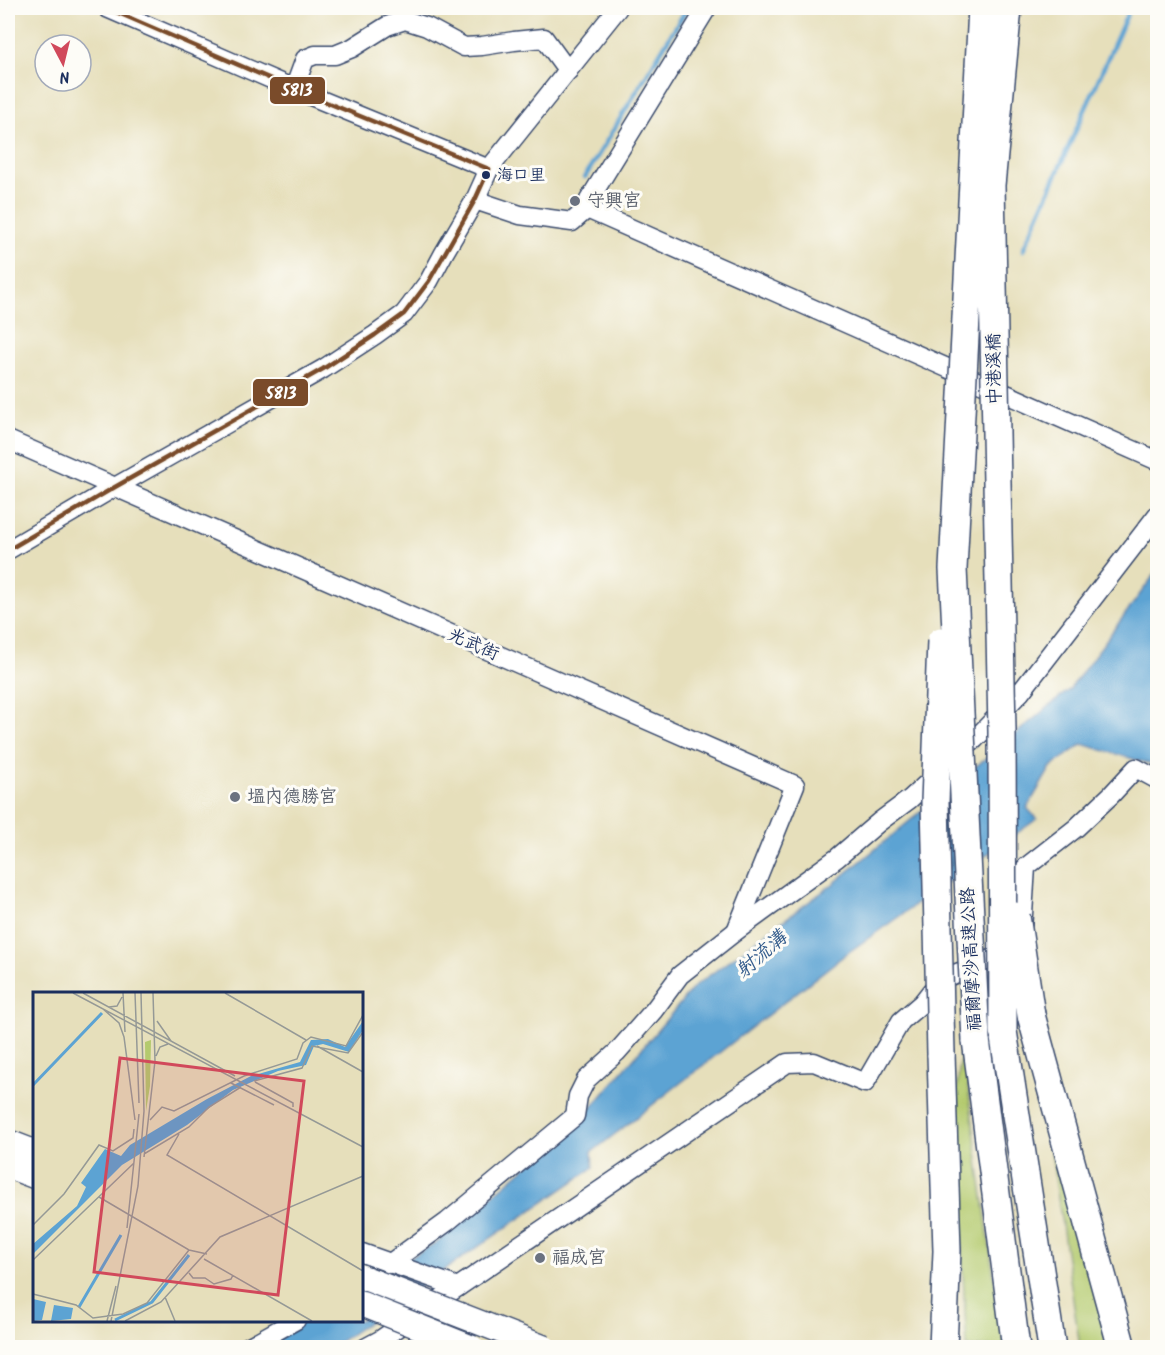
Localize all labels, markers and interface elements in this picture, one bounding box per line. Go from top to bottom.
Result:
north arrow [33,33,93,93]
text: N [58,63,71,89]
line badge: 5813 [269,76,326,105]
text: 5813 [280,79,313,104]
place label: 海口里 [497,163,545,188]
marker: 海口里 [480,169,492,181]
place label: 守興宮 [587,187,641,216]
marker: 守興宮 [568,194,582,208]
street label: 中港溪橋 [980,333,1010,405]
line badge: 5813 [252,378,309,407]
text: 5813 [264,382,297,407]
street label: 光武街 [442,621,504,669]
place label: 塭內德勝宮 [247,783,337,812]
marker: 塭內德勝宮 [228,790,242,804]
street label: 福爾摩沙高速公路 [954,886,990,1032]
water label: 射流溝 [729,922,797,987]
inset map [33,992,363,1322]
place label: 福成宮 [552,1244,606,1273]
marker: 福成宮 [533,1251,547,1265]

